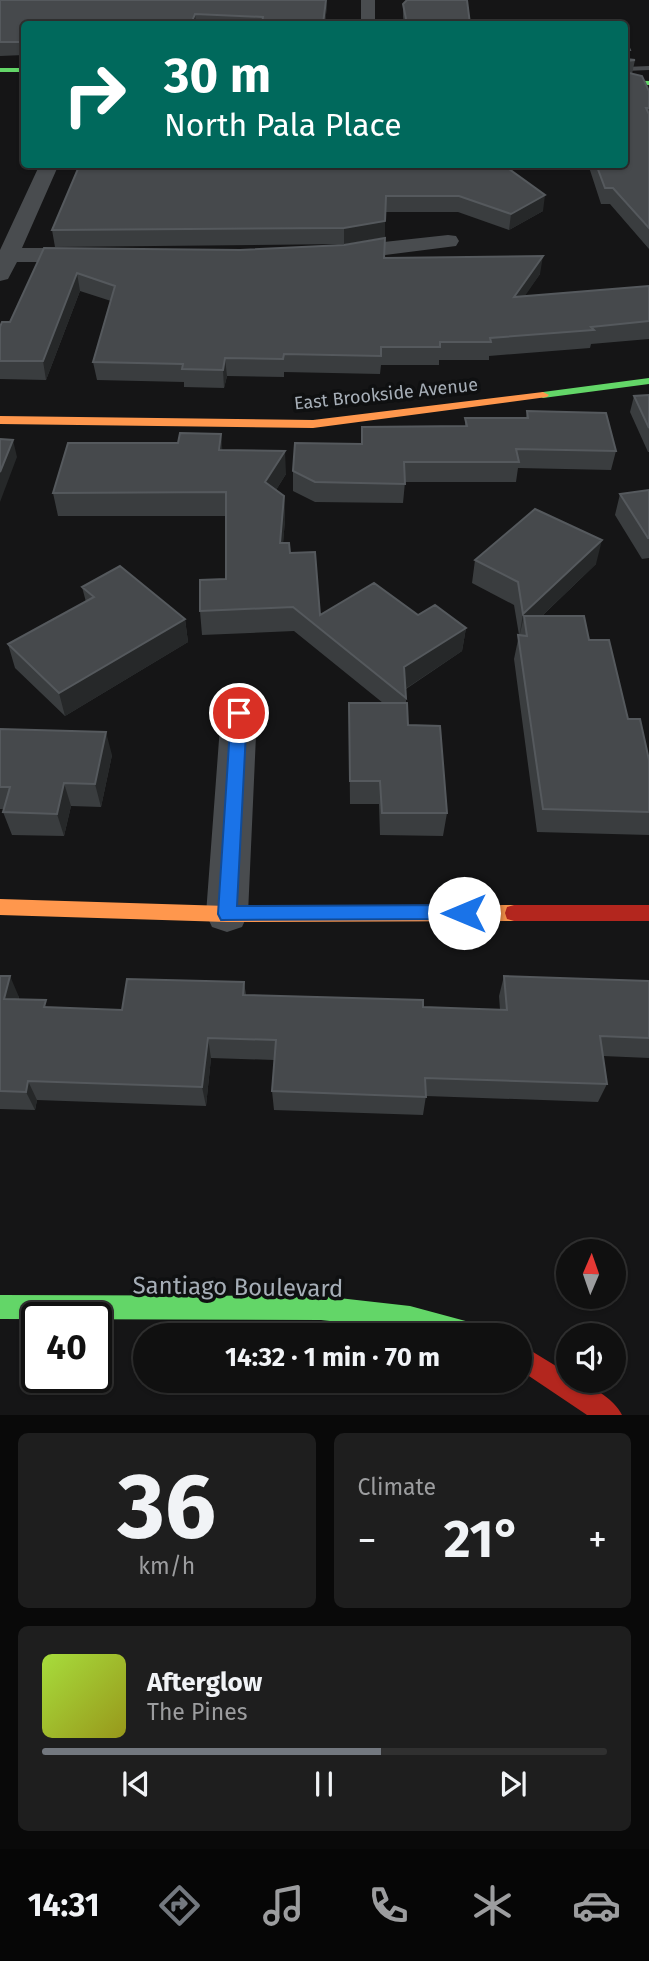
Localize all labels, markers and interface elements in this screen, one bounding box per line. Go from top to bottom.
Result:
text: 30 m [164,46,271,105]
icon: right [49,49,140,140]
text: North Pala Place [164,106,402,144]
street label: East Brookside Avenue [293,373,479,415]
pin [209,683,269,743]
icon: arrive [220,694,258,732]
position arrow [427,876,501,950]
north arrow [556,1239,626,1309]
map controls [556,1239,626,1393]
street label: Santiago Boulevard [132,1271,344,1303]
speed limit sign: 40 [21,1302,112,1393]
button: sound [556,1323,626,1393]
text: 14:32 · 1 min · 70 m [225,1342,440,1373]
text: 36 [117,1452,216,1561]
text: Climate [358,1473,436,1501]
text: 21° [444,1508,521,1571]
text: − [358,1517,377,1563]
text: + [588,1517,607,1563]
text: km/h [138,1552,195,1580]
text: Afterglow [147,1667,262,1698]
text: The Pines [147,1698,248,1726]
icon: previous [117,1765,155,1803]
icon: pause [305,1765,343,1803]
icon: next [494,1765,532,1803]
icon: directions [155,1881,204,1930]
icon: music [259,1881,308,1930]
icon: phone [364,1881,413,1930]
icon: climate [468,1881,517,1930]
icon: car [572,1881,621,1930]
text: 14:31 [28,1886,100,1924]

